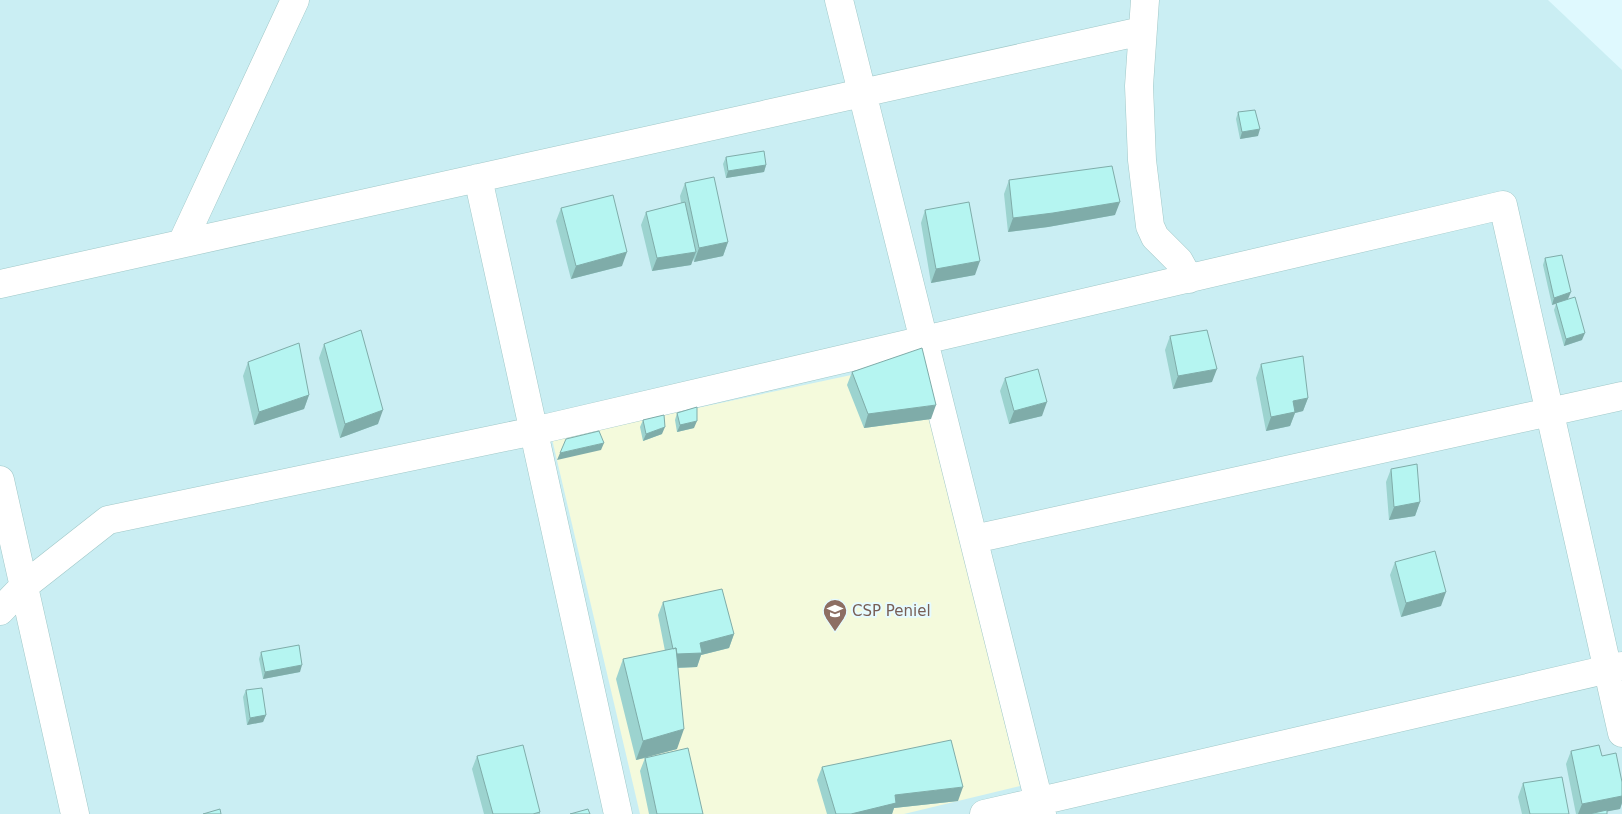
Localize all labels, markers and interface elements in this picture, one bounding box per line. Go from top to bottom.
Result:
school or university icon: CSP Peniel [822,598,848,632]
place label: CSP Peniel [852,602,931,620]

